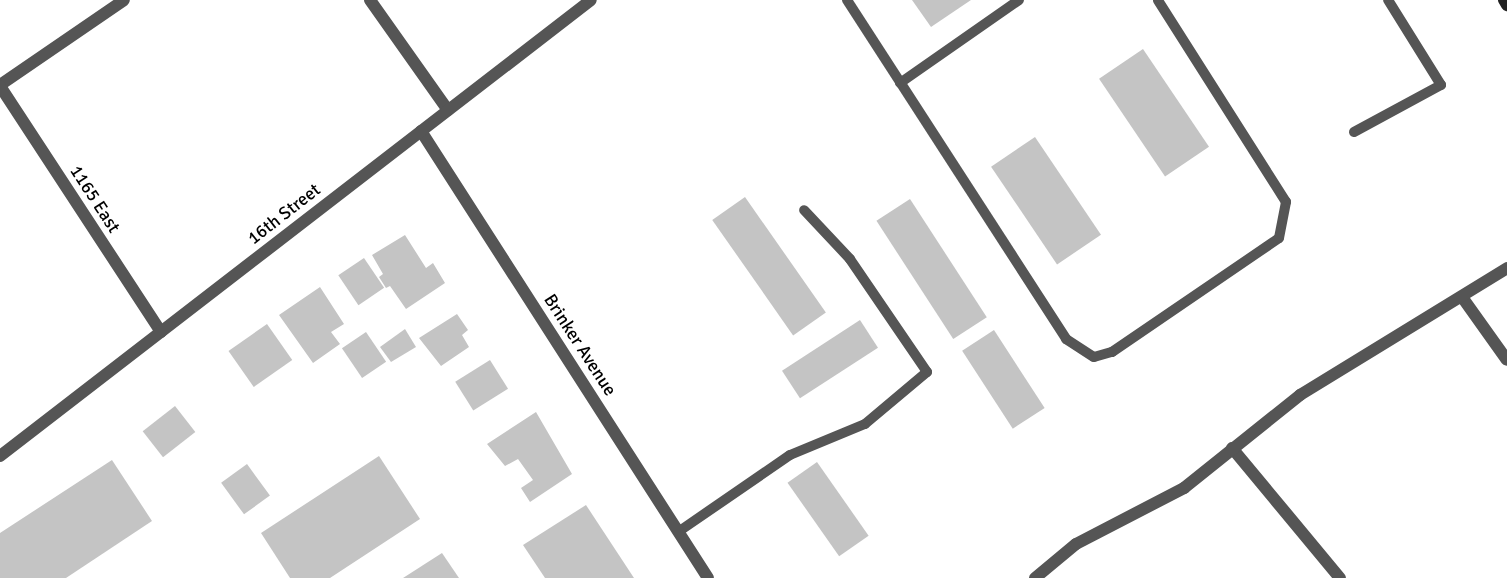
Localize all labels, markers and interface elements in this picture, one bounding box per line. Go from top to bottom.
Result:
street label: 1165 East [65,161,125,237]
street label: 16th Street [243,179,325,249]
street label: Brinker Avenue [539,290,621,400]

